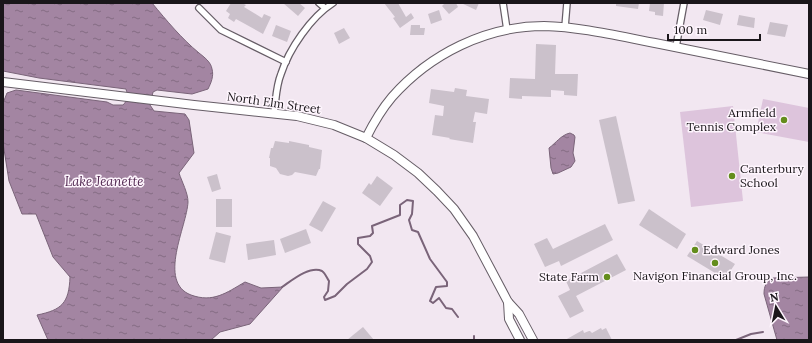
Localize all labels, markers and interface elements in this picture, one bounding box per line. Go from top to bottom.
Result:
scale bar [668,16,760,42]
text: 100 m [674,22,707,37]
street label: North Elm Street [226,88,322,117]
place label: Armfield Tennis Complex [686,105,777,134]
marker: Armfield Tennis Complex [779,115,789,125]
place label: Canterbury School [740,161,805,190]
marker: Canterbury School [727,171,737,181]
water label: Lake Jeanette [65,173,143,190]
place label: Edward Jones [703,242,780,257]
marker: Edward Jones [690,245,700,255]
marker: Navigon Financial Group, Inc. [710,258,720,268]
place label: Navigon Financial Group, Inc. [633,268,797,283]
place label: State Farm [539,269,599,284]
marker: State Farm [602,272,612,282]
north arrow [756,287,796,327]
text: N [769,289,780,305]

